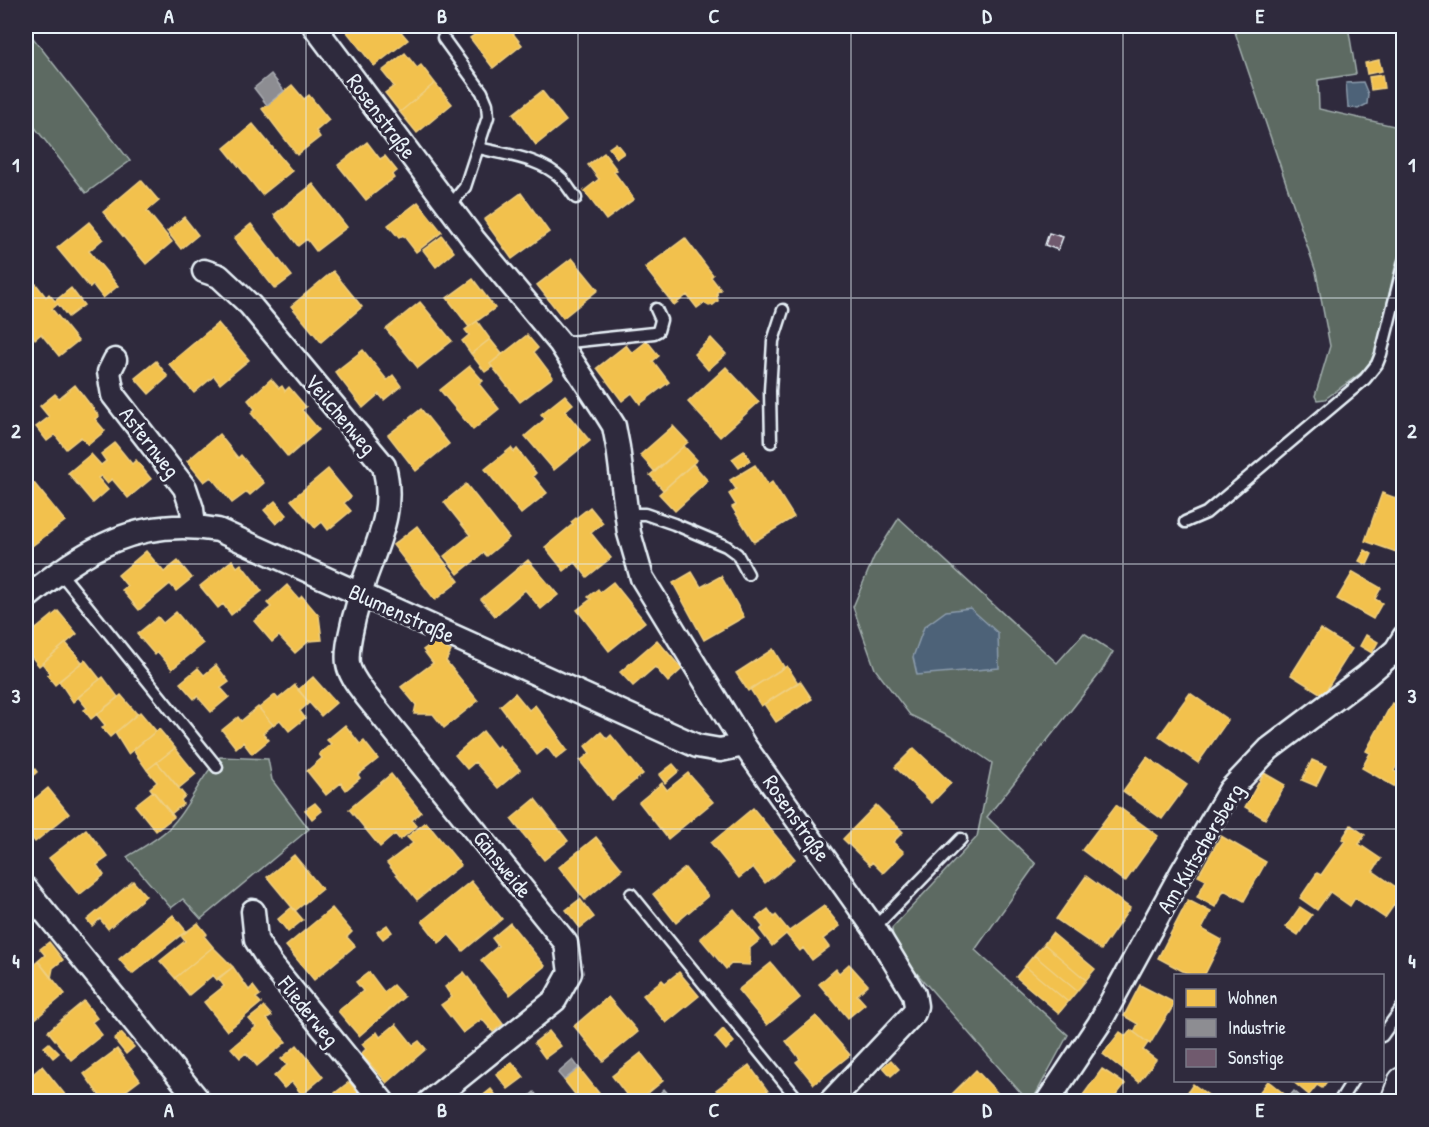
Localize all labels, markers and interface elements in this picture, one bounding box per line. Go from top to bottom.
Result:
text: A [164,2,174,29]
text: B [437,2,447,29]
text: C [709,2,720,29]
text: D [982,2,992,29]
text: E [1256,2,1265,29]
street label: Rosenstraße [340,67,424,165]
text: 1 [12,151,20,178]
text: 1 [1408,151,1416,178]
street label: Veilchenweg [298,367,384,461]
street label: Asternweg [113,400,187,484]
text: 2 [11,417,21,444]
text: 2 [1407,417,1417,444]
street label: Blumenstraße [344,576,460,650]
text: 3 [12,682,21,709]
text: 3 [1408,682,1417,709]
street label: Rosenstraße [756,769,838,868]
street label: Am Kutschersberg [1149,777,1251,919]
street label: Gänsweide [467,824,540,904]
text: 4 [12,947,20,974]
text: 4 [1408,947,1416,974]
street label: Fliederweg [271,969,347,1052]
legend [1174,974,1384,1082]
text: Wohnen [1228,985,1277,1010]
text: Industrie [1228,1015,1286,1040]
text: Sonstige [1228,1045,1284,1070]
text: A [164,1096,174,1123]
text: B [437,1096,447,1123]
text: C [709,1096,720,1123]
text: D [982,1096,992,1123]
text: E [1256,1096,1265,1123]

